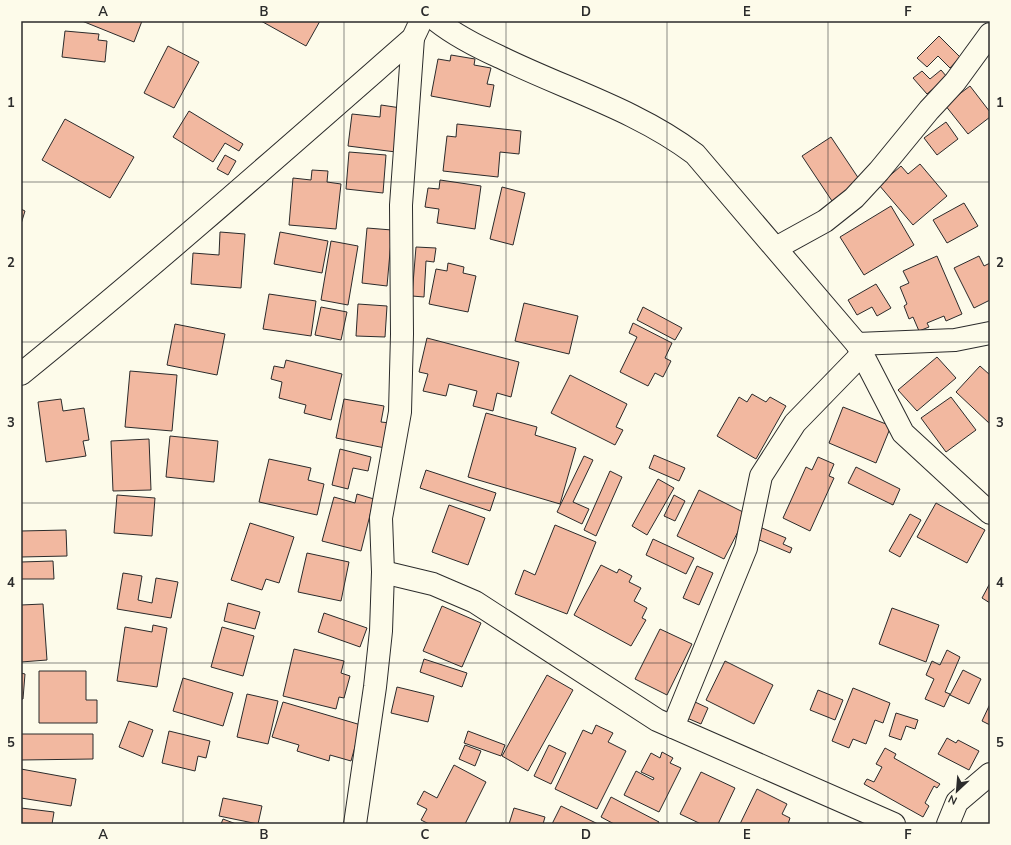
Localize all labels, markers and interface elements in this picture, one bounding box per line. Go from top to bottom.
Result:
text: A [98,3,108,21]
text: B [260,3,269,21]
text: C [421,3,430,21]
text: D [581,3,591,21]
text: E [743,3,751,21]
text: F [904,3,912,21]
text: 1 [7,94,15,112]
text: 1 [996,94,1004,112]
text: 2 [7,254,15,272]
text: 2 [996,254,1004,272]
text: 3 [7,414,15,432]
text: 3 [996,414,1004,432]
text: 4 [7,574,15,592]
text: 4 [996,574,1004,592]
text: 5 [7,734,15,752]
text: 5 [996,734,1004,752]
north arrow [937,771,977,811]
text: N [946,791,960,808]
text: A [98,826,108,844]
text: B [260,826,269,844]
text: C [421,826,430,844]
text: D [581,826,591,844]
text: E [743,826,751,844]
text: F [904,826,912,844]

